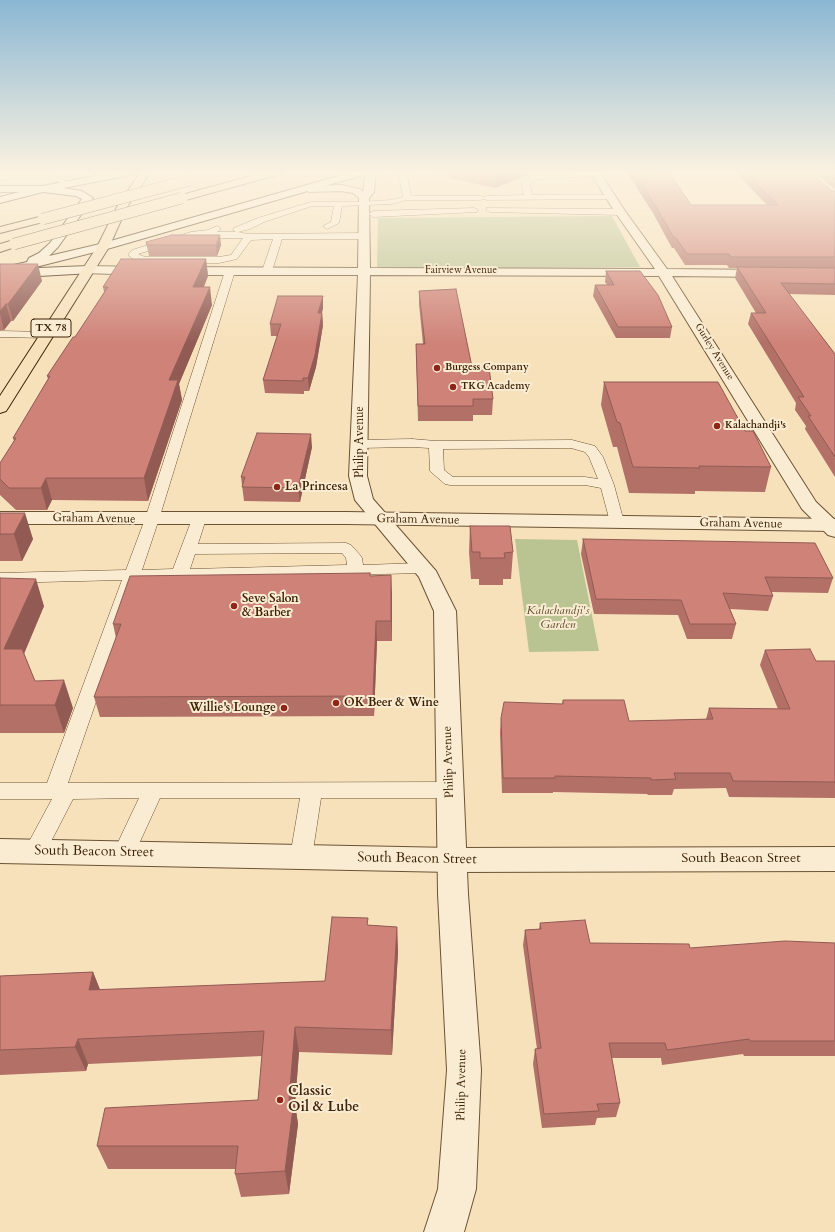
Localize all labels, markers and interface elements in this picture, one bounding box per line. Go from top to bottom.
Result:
street label: Fairview Avenue [425,265,497,277]
road number: TX 78 [31,319,71,337]
street label: Gurley Avenue [692,321,736,383]
place label: Burgess Company [445,362,529,374]
marker: Burgess Company [432,363,442,373]
place label: TKG Academy [461,381,530,393]
marker: TKG Academy [448,382,458,392]
street label: Philip Avenue [353,406,367,478]
place label: Kalachandji's [725,420,786,432]
marker: Kalachandji's [712,421,722,431]
place label: La Princesa [285,480,348,494]
marker: La Princesa [272,482,282,492]
street label: Graham Avenue [52,511,136,527]
street label: Graham Avenue [376,512,460,528]
street label: Graham Avenue [699,516,783,532]
place label: Seve Salon & Barber [242,592,299,620]
marker: Seve Salon & Barber [229,601,239,611]
park label: Kalachandji's Garden [526,604,590,632]
place label: OK Beer & Wine [344,696,439,710]
marker: OK Beer & Wine [331,698,341,708]
place label: Willie's Lounge [189,701,276,715]
marker: Willie's Lounge [279,703,289,713]
street label: Philip Avenue [441,726,457,798]
street label: South Beacon Street [34,843,154,861]
street label: South Beacon Street [357,850,477,868]
street label: South Beacon Street [681,851,801,867]
street label: Philip Avenue [454,1049,470,1121]
place label: Classic Oil & Lube [288,1084,359,1116]
marker: Classic Oil & Lube [275,1095,285,1105]

